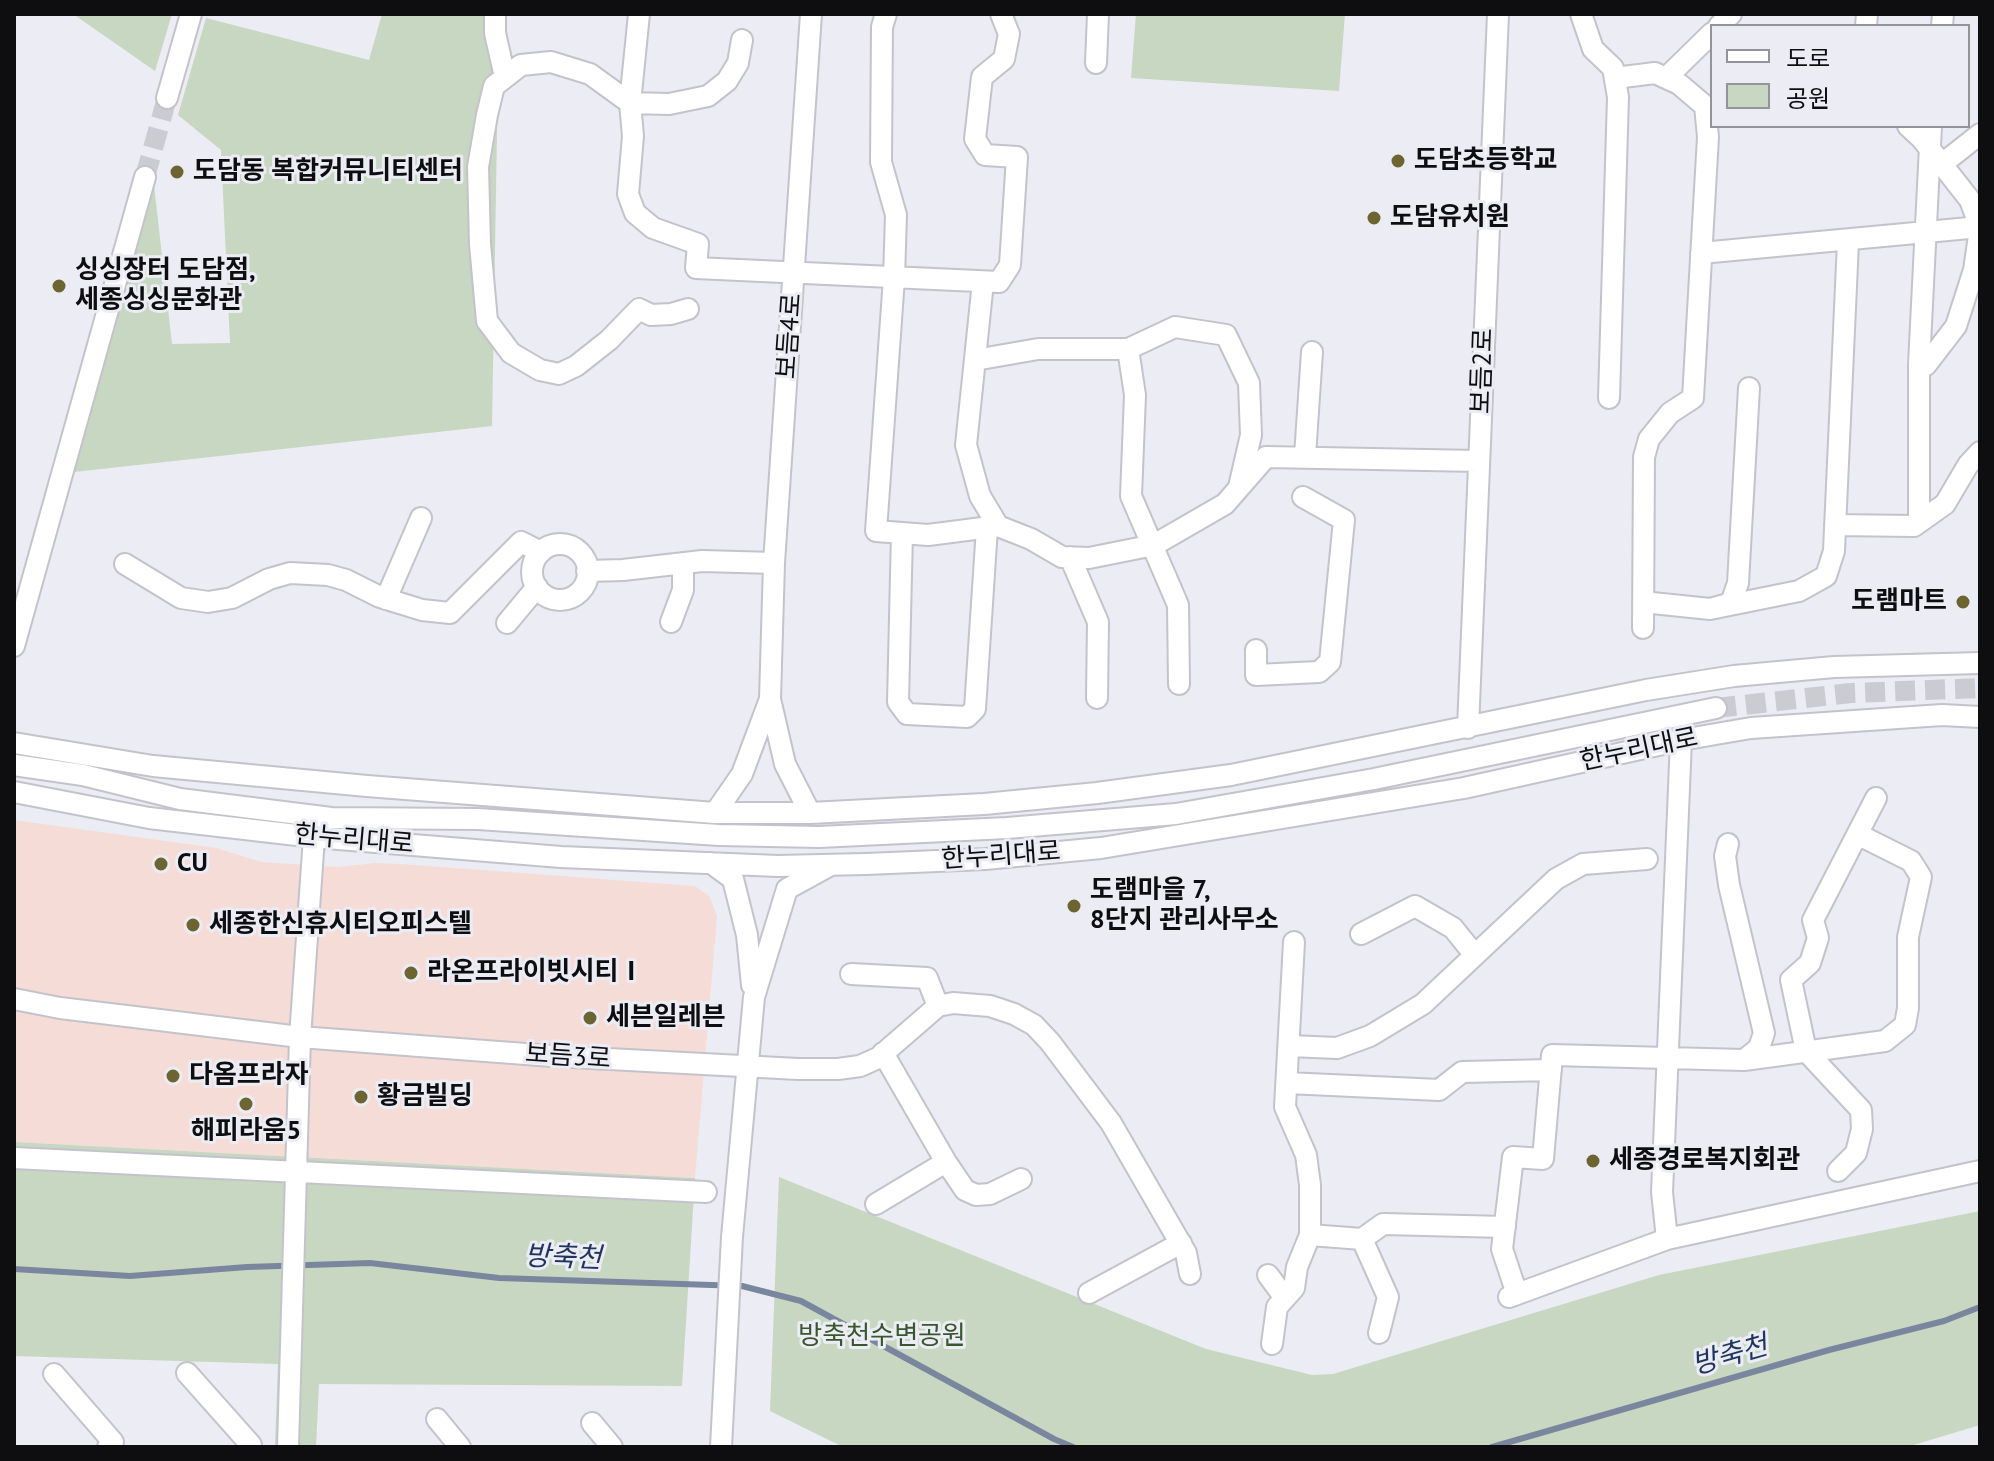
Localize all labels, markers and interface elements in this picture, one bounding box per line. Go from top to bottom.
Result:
legend [1710,24,1970,128]
text: 도로 [1786,43,1830,74]
text: 공원 [1786,83,1830,114]
place label: 도담초등학교 [1414,145,1558,177]
marker: 도담초등학교 [1389,152,1407,170]
place label: 도담동 복합커뮤니티센터 [193,156,463,188]
marker: 도담동 복합커뮤니티센터 [168,163,186,181]
place label: 도담유치원 [1390,202,1510,234]
marker: 도담유치원 [1365,209,1383,227]
place label: 싱싱장터 도담점, 세종싱싱문화관 [75,255,256,316]
marker: 싱싱장터 도담점, 세종싱싱문화관 [50,277,68,295]
street label: 보듬4로 [771,292,809,380]
street label: 보듬2로 [1466,328,1500,414]
place label: 도램마트 [1851,586,1947,618]
marker: 도램마트 [1954,593,1972,611]
street label: 한누리대로 [1577,722,1701,778]
street label: 한누리대로 [293,819,415,861]
street label: 한누리대로 [940,836,1062,876]
place label: CU [177,848,208,880]
marker: CU [152,855,170,873]
place label: 도램마을 7, 8단지 관리사무소 [1090,875,1279,936]
marker: 도램마을 7, 8단지 관리사무소 [1065,897,1083,915]
place label: 세종한신휴시티오피스텔 [209,909,472,941]
marker: 세종한신휴시티오피스텔 [184,916,202,934]
place label: 라온프라이빗시티Ⅰ [427,957,644,989]
marker: 라온프라이빗시티Ⅰ [402,964,420,982]
place label: 세븐일레븐 [606,1002,726,1034]
marker: 세븐일레븐 [581,1009,599,1027]
street label: 보듬3로 [524,1038,612,1076]
place label: 다옴프라자 [189,1060,309,1092]
marker: 다옴프라자 [164,1067,182,1085]
place label: 황금빌딩 [377,1081,473,1113]
marker: 황금빌딩 [352,1088,370,1106]
marker: 해피라움5 [237,1095,255,1113]
place label: 해피라움5 [191,1116,301,1148]
place label: 세종경로복지회관 [1609,1145,1800,1177]
marker: 세종경로복지회관 [1584,1152,1602,1170]
water label: 방축천 [524,1240,602,1276]
park label: 방축천수변공원 [798,1321,966,1353]
water label: 방축천 [1688,1329,1772,1383]

